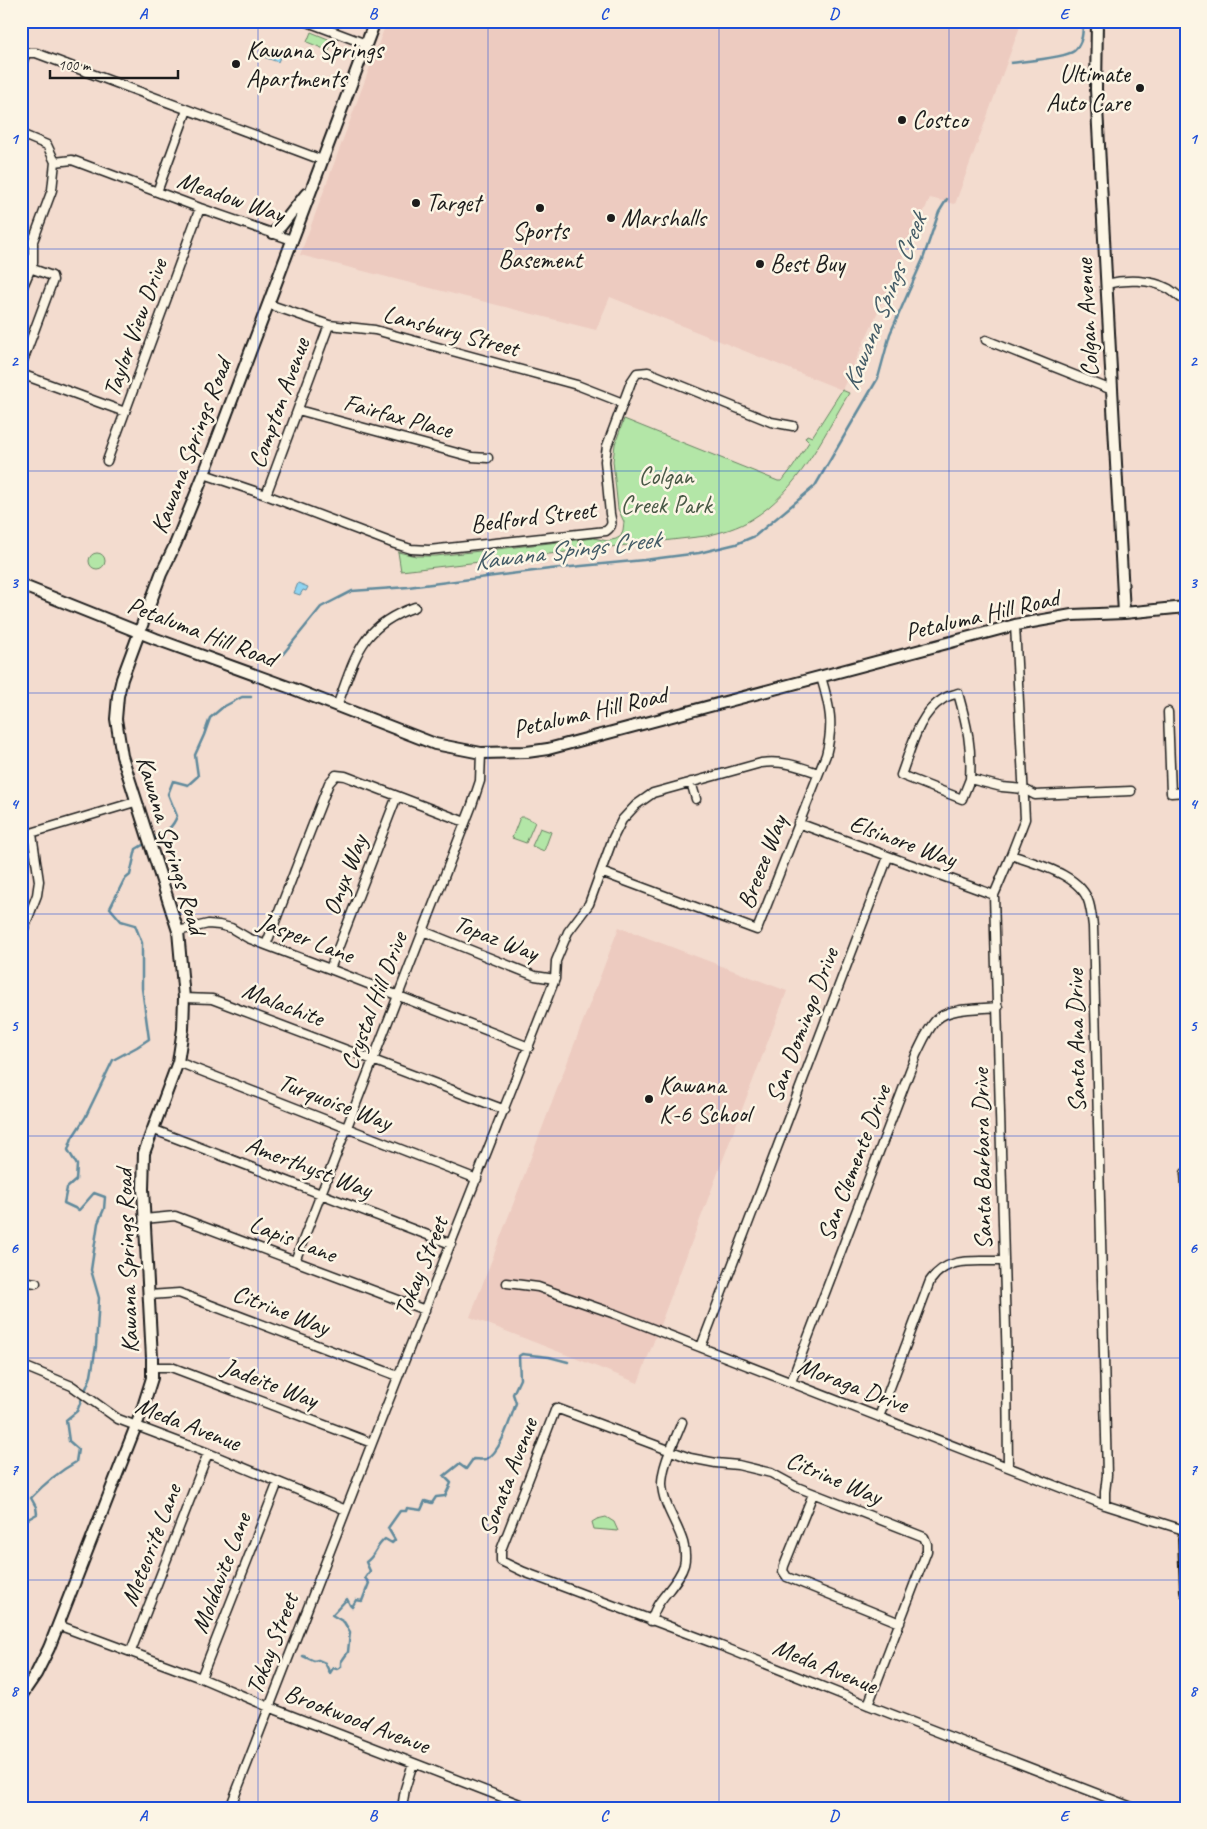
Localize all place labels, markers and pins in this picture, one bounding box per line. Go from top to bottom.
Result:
place label: Kawana Springs Apartments [246,34,385,95]
marker: Kawana Springs Apartments [230,58,242,70]
place label: Ultimate Auto Care [1046,58,1132,119]
marker: Ultimate Auto Care [1134,82,1146,94]
place label: Costco [912,104,971,136]
marker: Costco [896,114,908,126]
place label: Target [426,187,484,219]
marker: Target [410,197,422,209]
marker: Sports Basement [534,202,546,214]
place label: Marshalls [621,202,708,234]
marker: Marshalls [605,212,617,224]
place label: Sports Basement [498,215,584,276]
place label: Best Buy [770,248,847,280]
marker: Best Buy [754,258,766,270]
place label: Kawana K-6 School [659,1069,755,1130]
marker: Kawana K-6 School [643,1093,655,1105]

